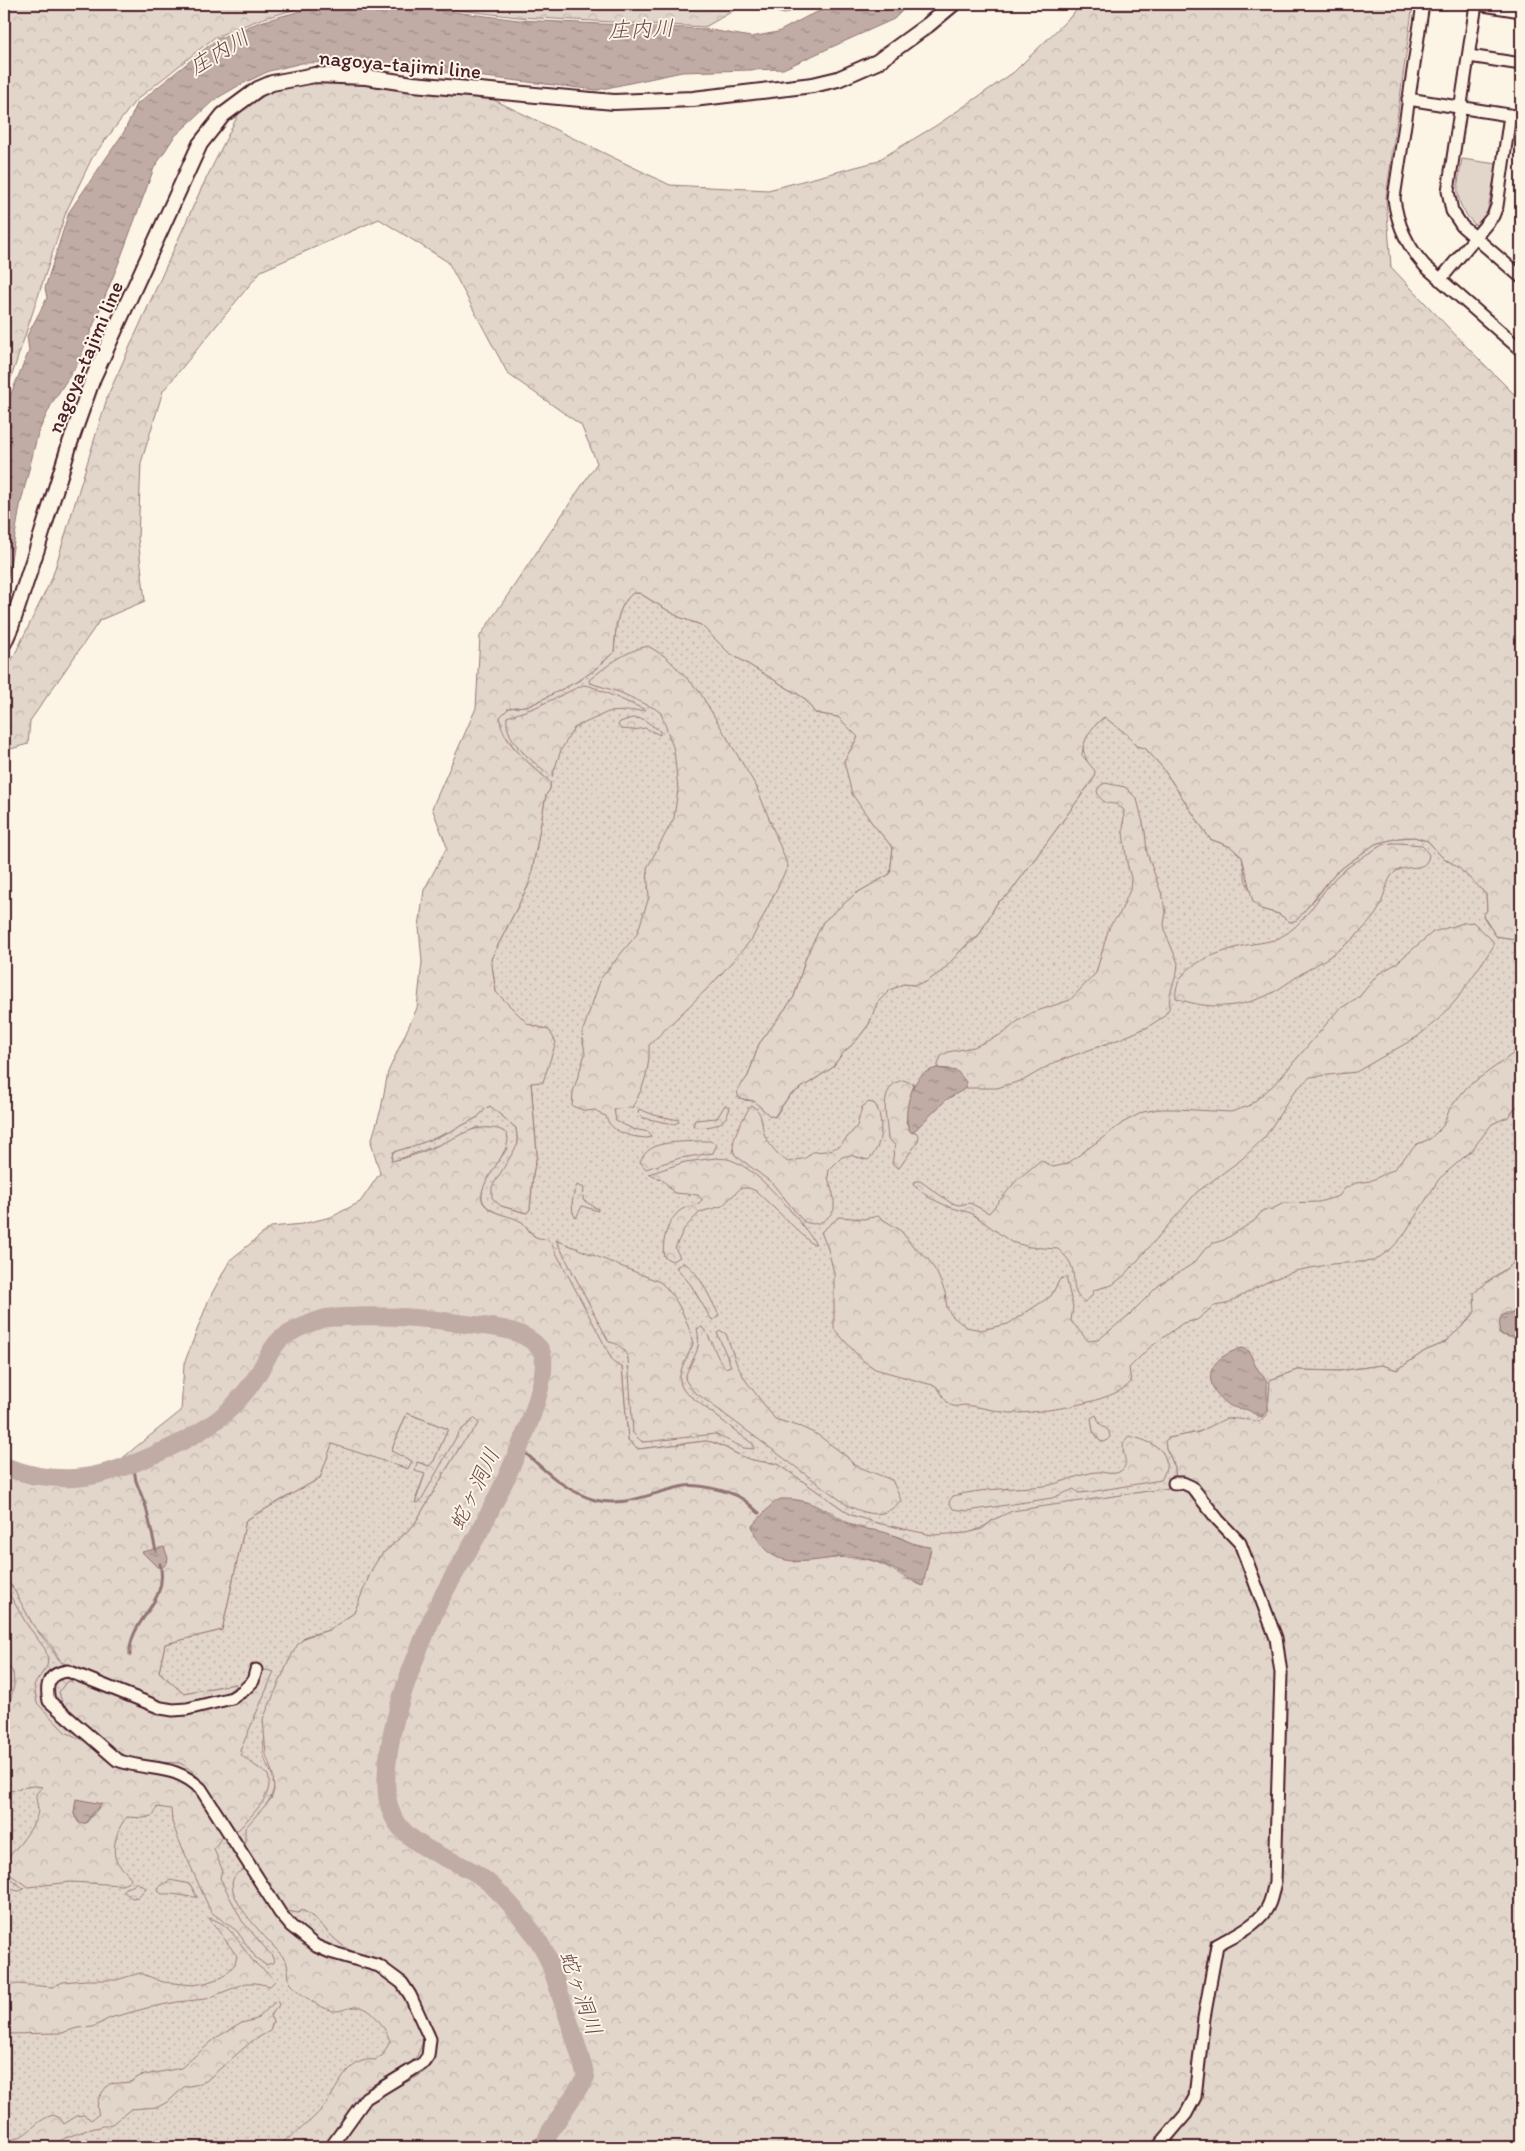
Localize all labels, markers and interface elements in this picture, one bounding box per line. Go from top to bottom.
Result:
water label: 庄内川 [608,14,674,44]
water label: 庄内川 [184,23,254,81]
street label: nagoya-tajimi line [318,44,482,84]
street label: nagoya-tajimi line [42,277,128,437]
water label: 蛇ヶ洞川 [443,1444,505,1534]
water label: 蛇ヶ洞川 [554,1947,608,2039]

